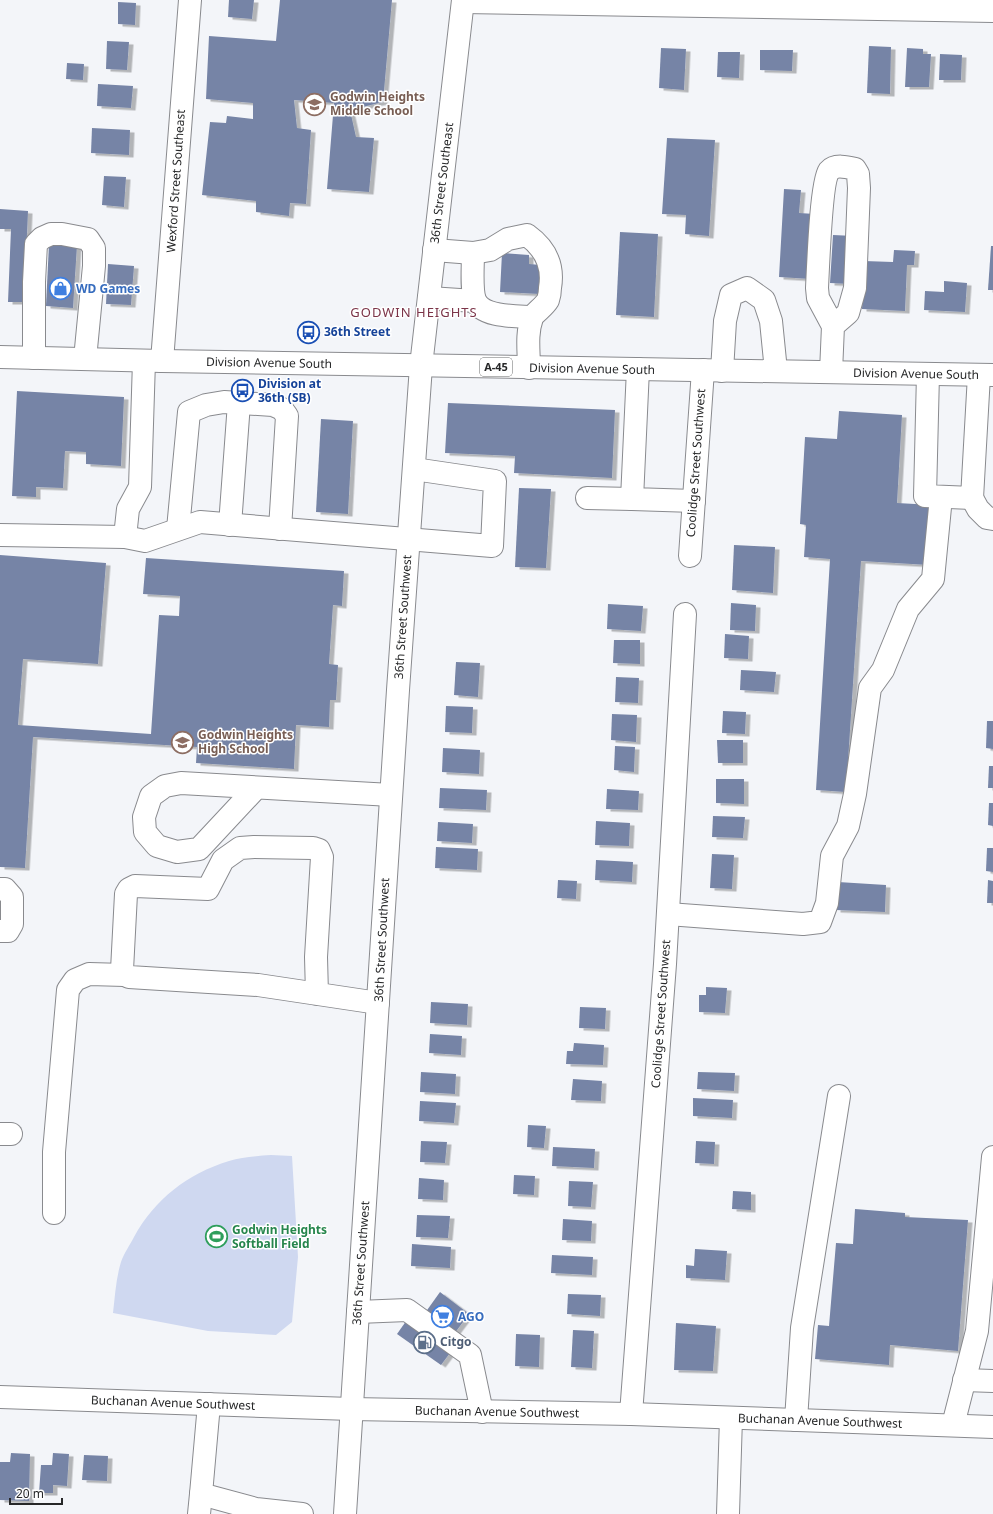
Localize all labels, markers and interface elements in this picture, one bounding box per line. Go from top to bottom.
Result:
place label: Godwin Heights Middle School [330,88,425,119]
school or university icon: Godwin Heights Middle School [301,91,327,117]
street label: Wexford Street Southeast [162,108,189,253]
street label: 36th Street Southeast [426,121,457,244]
shop icon: WD Games [48,276,74,302]
place label: WD Games [76,280,140,297]
district label: GODWIN HEIGHTS [350,303,478,321]
bus stop icon: 36th Street [295,319,321,345]
place label: 36th Street [324,323,390,340]
street label: Division Avenue South [206,353,332,372]
road number: A-45 [480,358,512,376]
street label: Division Avenue South [529,359,655,378]
street label: Division Avenue South [853,364,979,383]
place label: Division at 36th (SB) [258,375,321,406]
bus stop icon: Division at 36th (SB) [229,378,255,404]
street label: Coolidge Street Southwest [682,387,709,538]
street label: 36th Street Southwest [390,554,415,680]
place label: Godwin Heights High School [198,726,293,757]
school or university icon: Godwin Heights High School [170,729,196,755]
street label: 36th Street Southwest [370,877,393,1003]
street label: Coolidge Street Southwest [647,938,674,1089]
street label: 36th Street Southwest [348,1200,373,1326]
place label: Godwin Heights Softball Field [232,1221,327,1252]
sports icon: Godwin Heights Softball Field [203,1224,229,1250]
supermarket icon: AGO [430,1304,456,1330]
place label: AGO [458,1308,484,1325]
fuel station icon: Citgo [412,1329,438,1355]
place label: Citgo [440,1333,472,1350]
street label: Buchanan Avenue Southwest [91,1391,256,1414]
street label: Buchanan Avenue Southwest [415,1402,580,1421]
street label: Buchanan Avenue Southwest [738,1409,903,1432]
scale bar [10,1480,62,1506]
text: 20 m [16,1485,44,1502]

